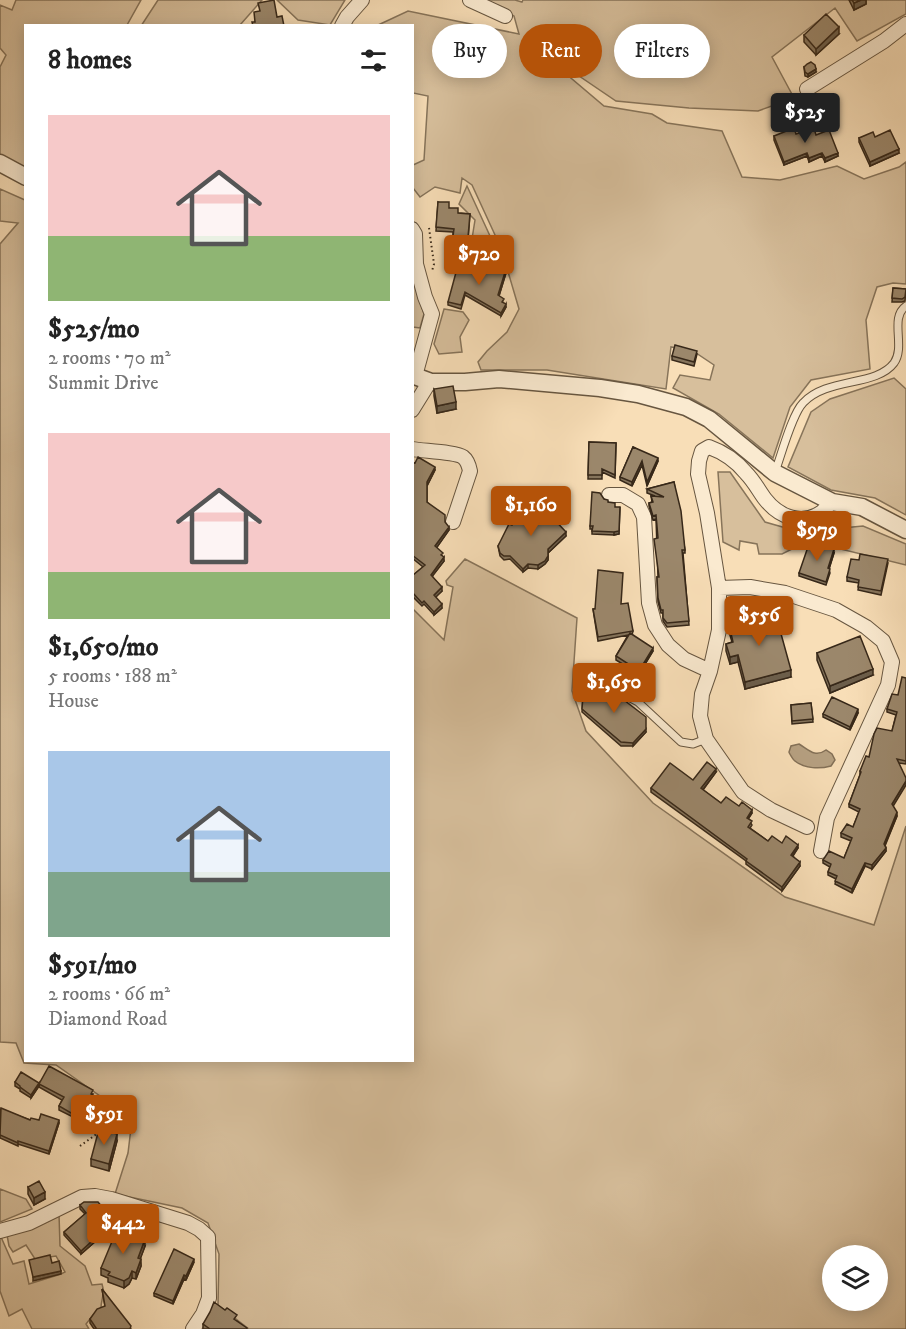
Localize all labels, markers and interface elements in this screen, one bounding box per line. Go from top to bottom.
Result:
chip: Buy [432,24,507,78]
chip: Rent [519,24,602,78]
chip: Filters [614,24,710,78]
text: 8 homes [48,44,132,77]
icon: filters [357,44,390,77]
pin: $525 [769,93,841,144]
text: $525 [785,100,825,125]
icon: home [165,154,273,262]
pin: $720 [443,235,515,286]
text: $720 [458,242,500,267]
text: $525/mo [48,313,139,346]
text: 2 rooms · 70 m² [48,346,171,371]
text: Summit Drive [48,371,159,396]
icon: home [165,472,273,580]
pin: $1,160 [482,486,580,537]
text: $1,160 [505,493,557,518]
pin: $979 [781,511,853,562]
text: $979 [796,518,838,543]
pin: $556 [723,596,795,647]
text: $556 [738,603,780,628]
text: $1,650/mo [48,631,158,664]
pin: $1,650 [565,663,663,714]
text: 5 rooms · 188 m² [48,664,177,689]
text: $1,650 [587,670,641,695]
text: House [48,689,99,714]
icon: home [165,790,273,898]
text: $591/mo [48,949,137,982]
text: 2 rooms · 66 m² [48,982,170,1007]
text: Diamond Road [48,1007,167,1032]
pin: $591 [68,1095,140,1146]
text: $591 [85,1102,123,1127]
pin: $442 [87,1204,159,1255]
text: $442 [101,1211,145,1236]
map controls [822,1245,888,1311]
button: layers [822,1245,888,1311]

